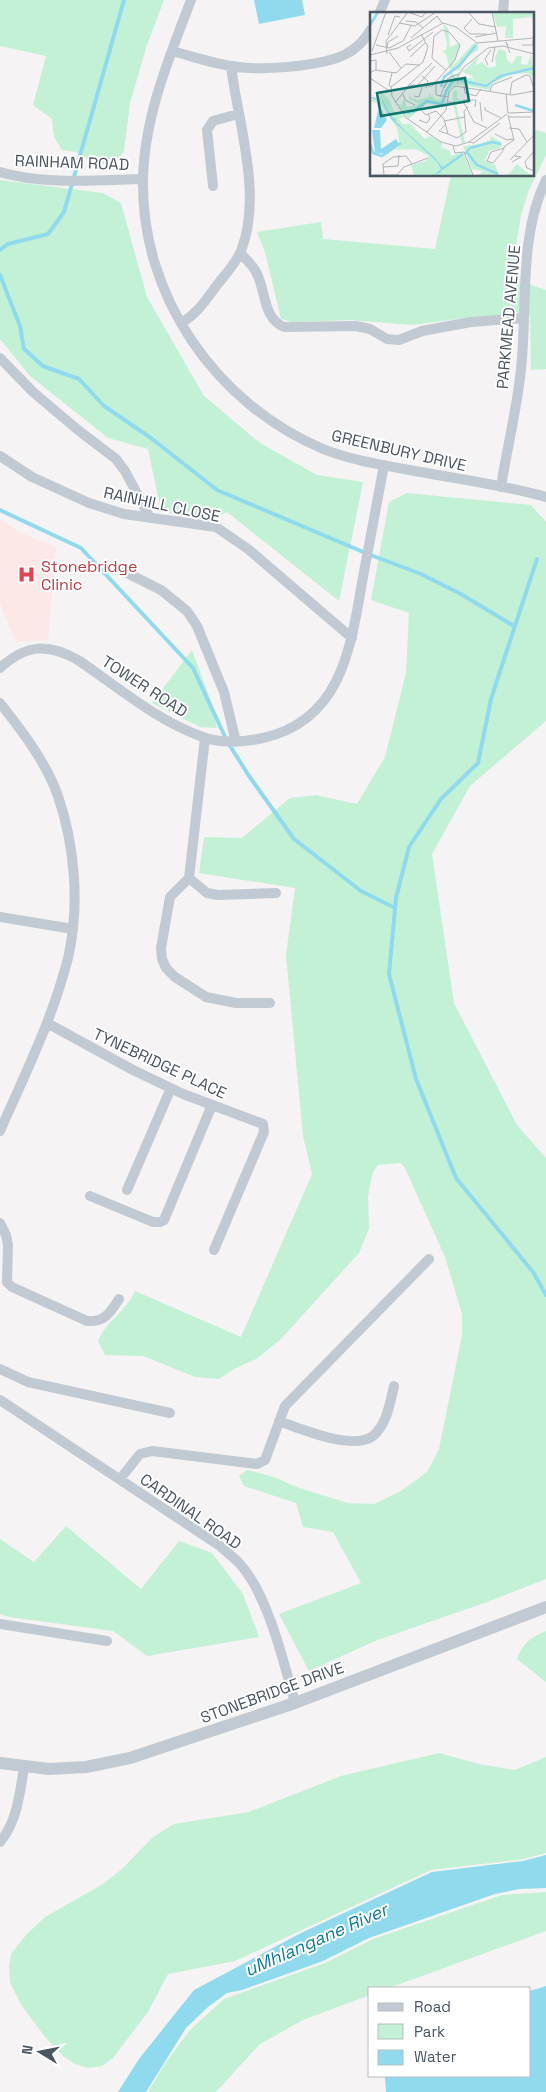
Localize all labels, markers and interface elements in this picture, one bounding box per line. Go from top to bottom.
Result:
inset map [370,12,534,176]
street label: RAINHAM ROAD [14,150,130,175]
street label: PARKMEAD AVENUE [492,244,525,390]
street label: GREENBURY DRIVE [329,425,468,476]
street label: RAINHILL CLOSE [102,482,222,527]
place label: Stonebridge Clinic [41,556,137,595]
hospital icon: Stonebridge Clinic [17,565,37,585]
street label: TOWER ROAD [98,651,192,722]
street label: TYNEBRIDGE PLACE [90,1023,230,1104]
street label: CARDINAL ROAD [136,1469,246,1554]
street label: STONEBRIDGE DRIVE [198,1657,347,1728]
water label: uMhlangane River [241,1897,393,1981]
legend [368,1987,531,2077]
text: Road [414,1997,451,2016]
text: Park [414,2022,445,2041]
north arrow [15,2027,65,2077]
text: N [18,2044,37,2056]
text: Water [414,2047,457,2066]

